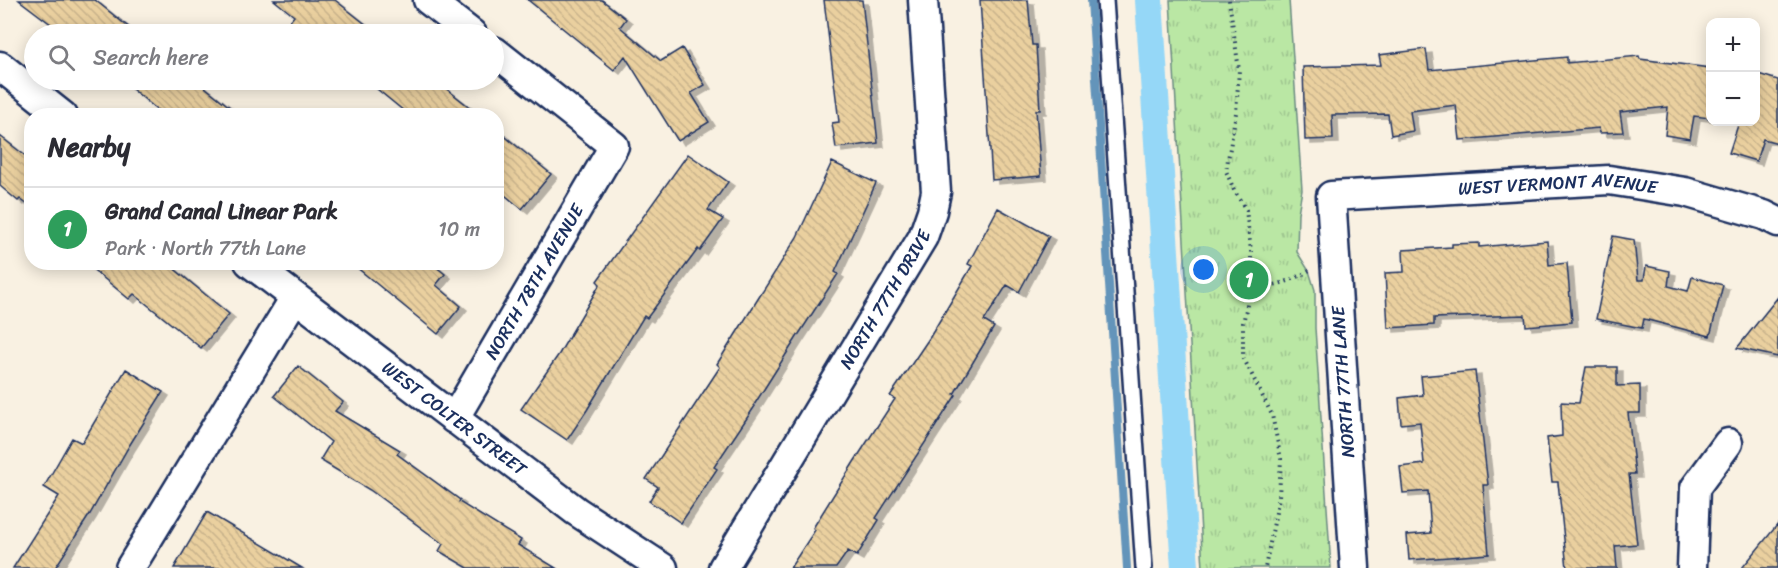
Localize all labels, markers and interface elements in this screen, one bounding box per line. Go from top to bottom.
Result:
map controls [1706,18,1760,126]
button: + [1706,18,1760,72]
search box [24,24,504,90]
text: Search here [93,38,209,77]
icon: search [45,41,78,74]
button: − [1706,72,1760,126]
text: Nearby [48,124,130,170]
street label: WEST VERMONT AVENUE [1457,164,1661,205]
text: Grand Canal Linear Park [105,192,338,231]
street label: NORTH 78TH AVENUE [476,197,593,366]
text: 1 [63,212,72,247]
text: 10 m [438,212,480,247]
street label: NORTH 77TH DRIVE [831,225,941,375]
text: Park · North 77th Lane [105,231,306,266]
your location [1189,255,1218,284]
pin: 1 [1230,258,1268,302]
street label: NORTH 77TH LANE [1322,304,1364,459]
street label: WEST COLTER STREET [375,352,535,485]

